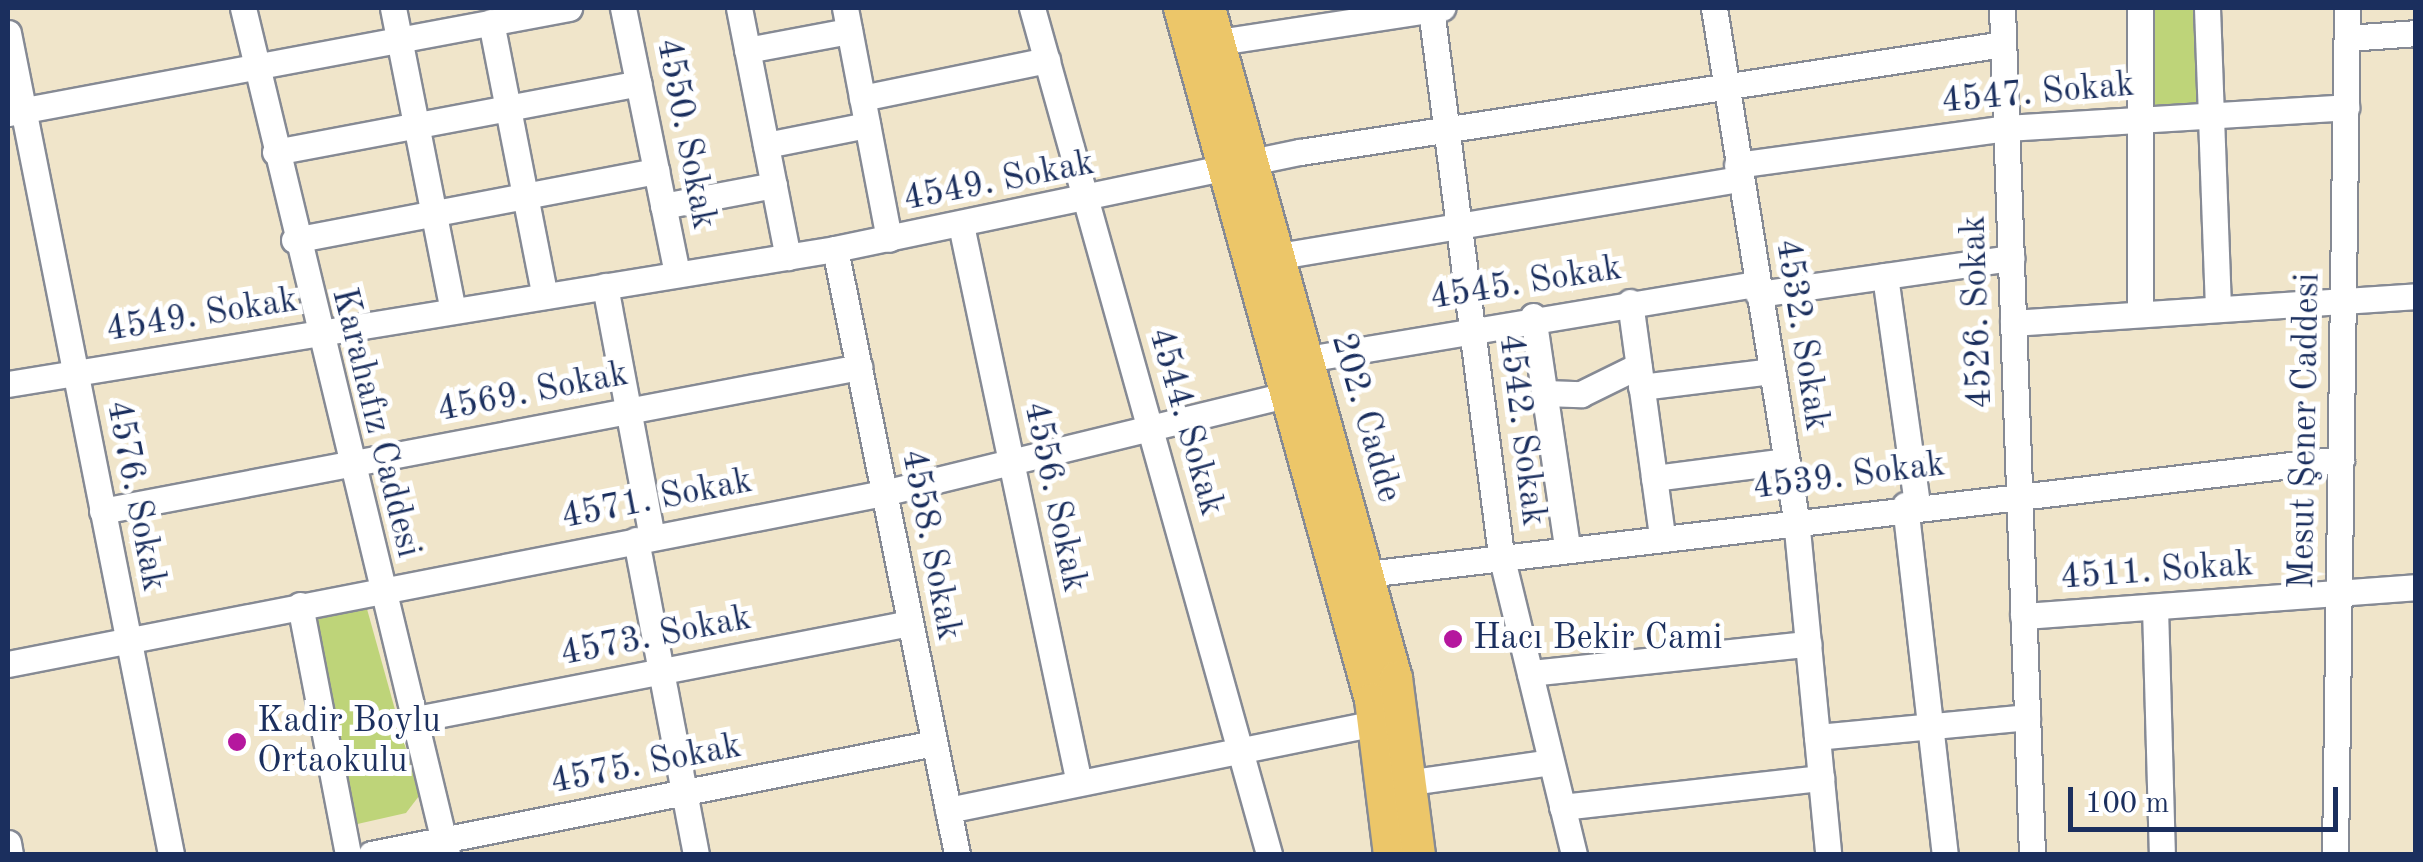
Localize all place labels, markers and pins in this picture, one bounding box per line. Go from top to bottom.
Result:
place label: Hacı Bekir Cami [1473,618,1722,660]
marker: Hacı Bekir Cami [1442,628,1464,650]
place label: Kadir Boylu Ortaokulu [257,701,441,783]
marker: Kadir Boylu Ortaokulu [226,731,248,753]

